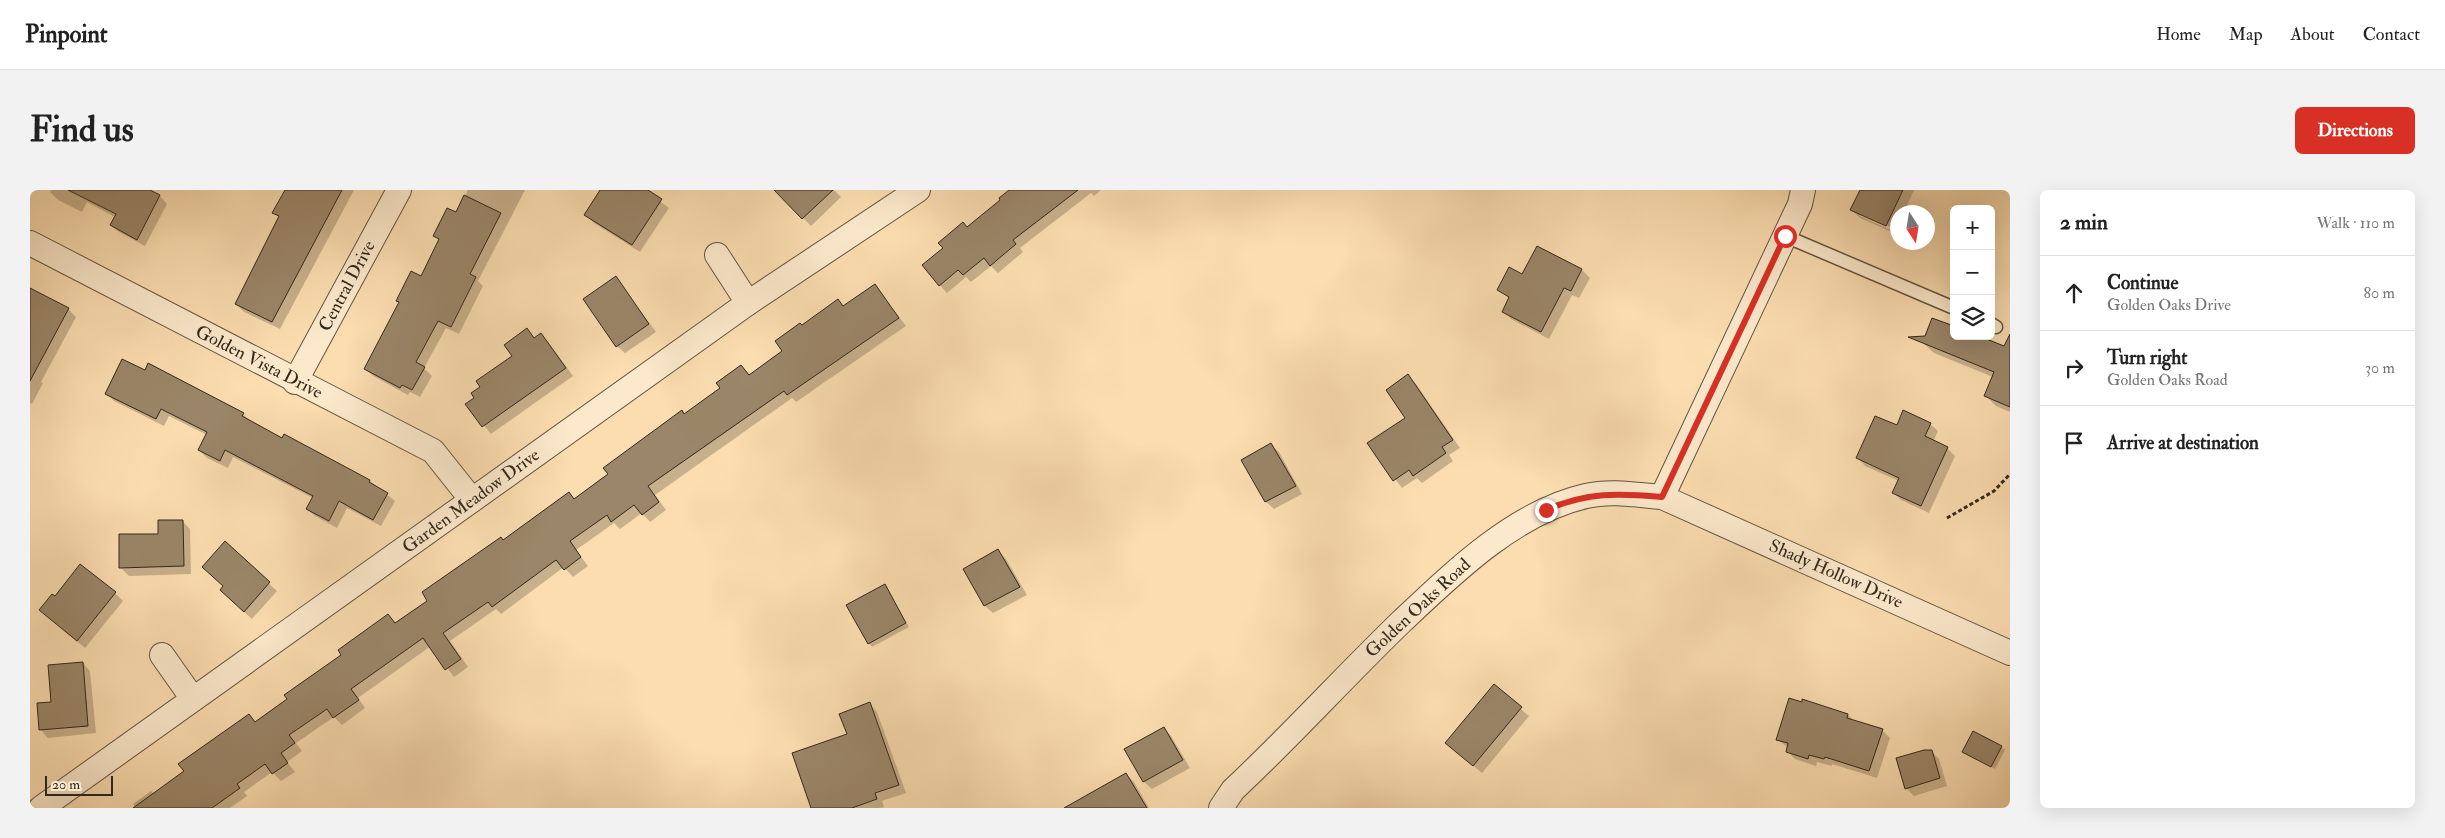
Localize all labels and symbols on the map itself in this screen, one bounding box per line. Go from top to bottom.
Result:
north arrow [1890,205,1935,250]
route start [1774,225,1797,248]
street label: Central Drive [314,236,381,335]
street label: Golden Vista Drive [192,320,327,404]
street label: Garden Meadow Drive [398,443,545,559]
route end [1535,499,1558,522]
street label: Shady Hollow Drive [1765,534,1907,614]
street label: Golden Oaks Road [1360,553,1476,663]
scale bar [45,773,112,796]

